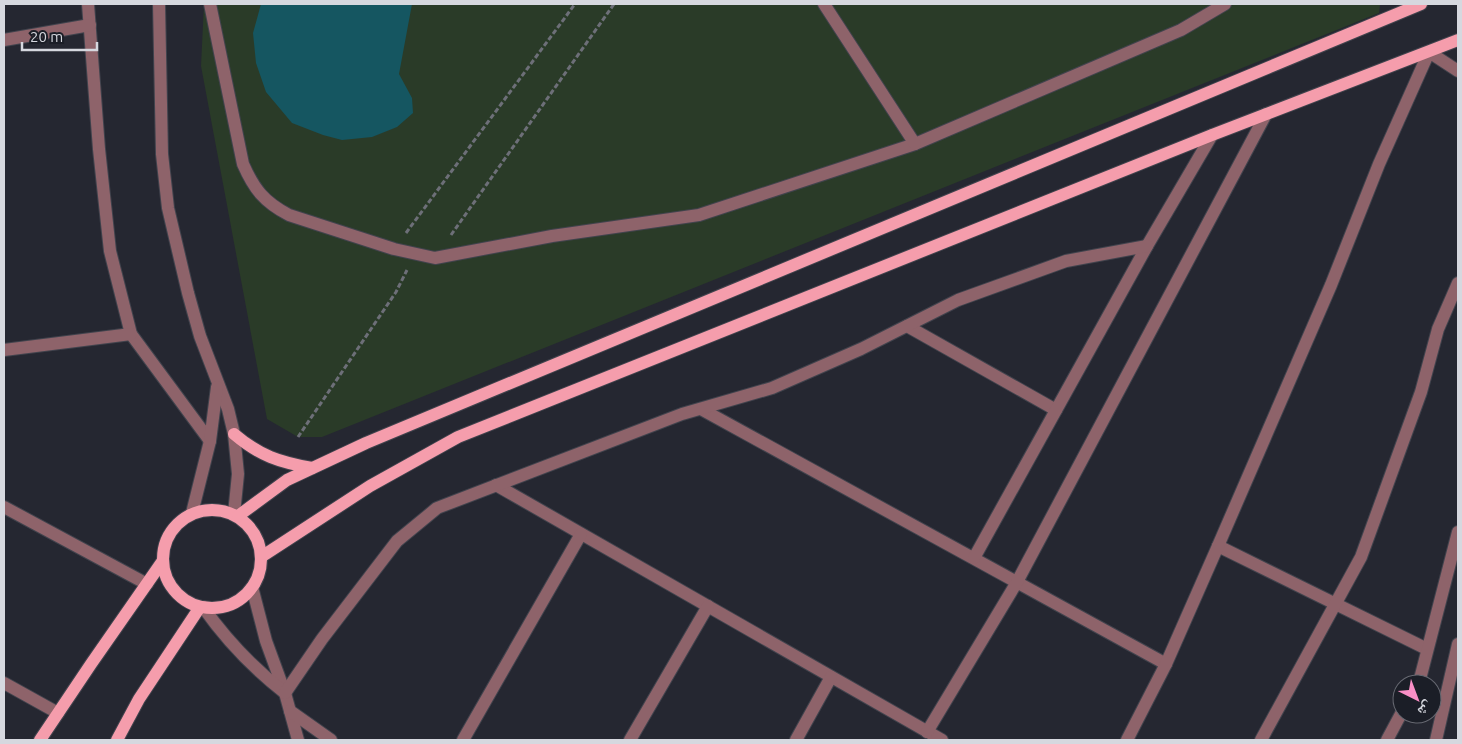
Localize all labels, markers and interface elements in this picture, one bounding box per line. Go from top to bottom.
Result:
scale bar [22,20,98,52]
text: 20 m [30,28,63,45]
north arrow [1392,674,1442,724]
text: ش [1414,697,1437,720]

